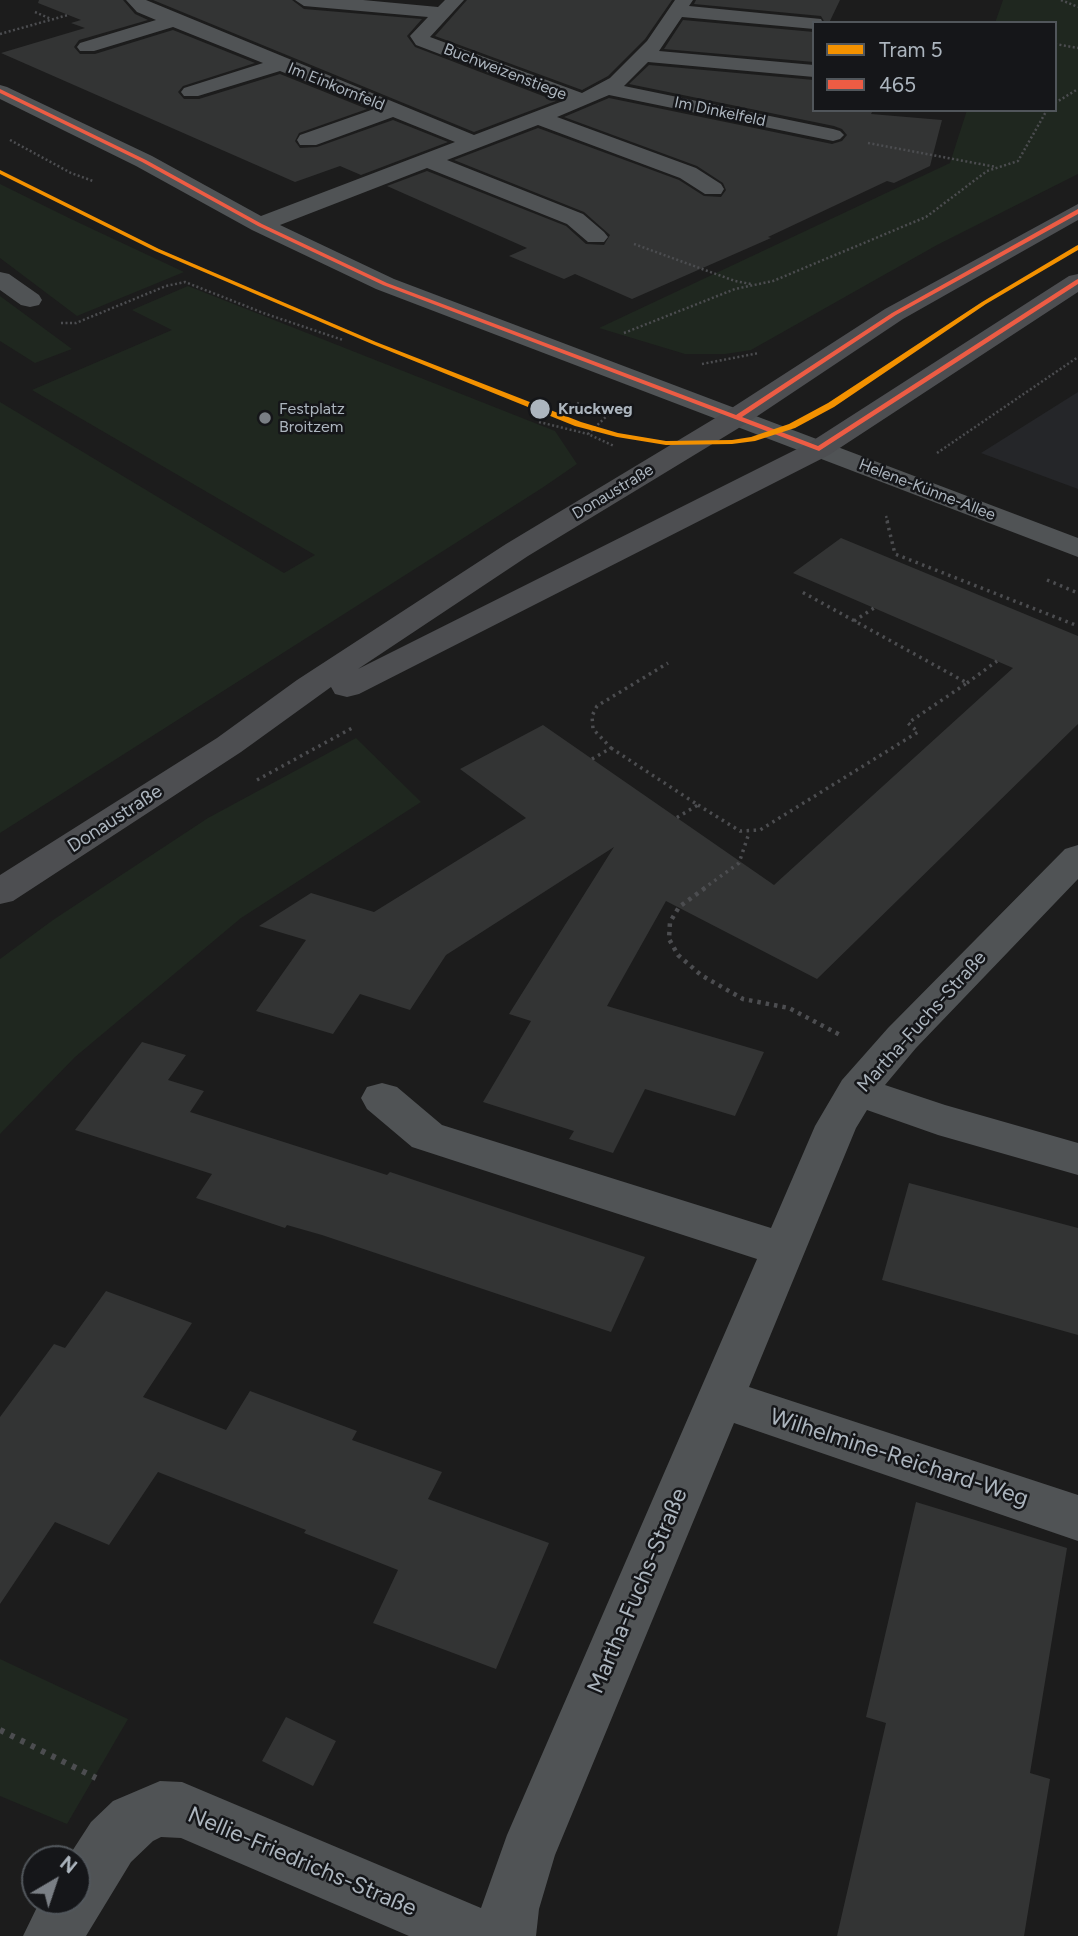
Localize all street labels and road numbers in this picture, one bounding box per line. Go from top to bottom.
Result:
street label: Buchweizenstiege [441,40,569,104]
street label: Im Einkornfeld [285,59,387,115]
street label: Im Dinkelfeld [673,93,767,131]
street label: Helene-Künne-Allee [856,455,998,525]
street label: Donaustraße [569,460,657,524]
street label: Donaustraße [63,780,167,858]
street label: Martha-Fuchs-Straße [853,947,991,1097]
street label: Wilhelmine-Reichard-Weg [766,1403,1032,1513]
street label: Martha-Fuchs-Straße [582,1484,694,1698]
street label: Nellie-Friedrichs-Straße [183,1801,421,1923]

